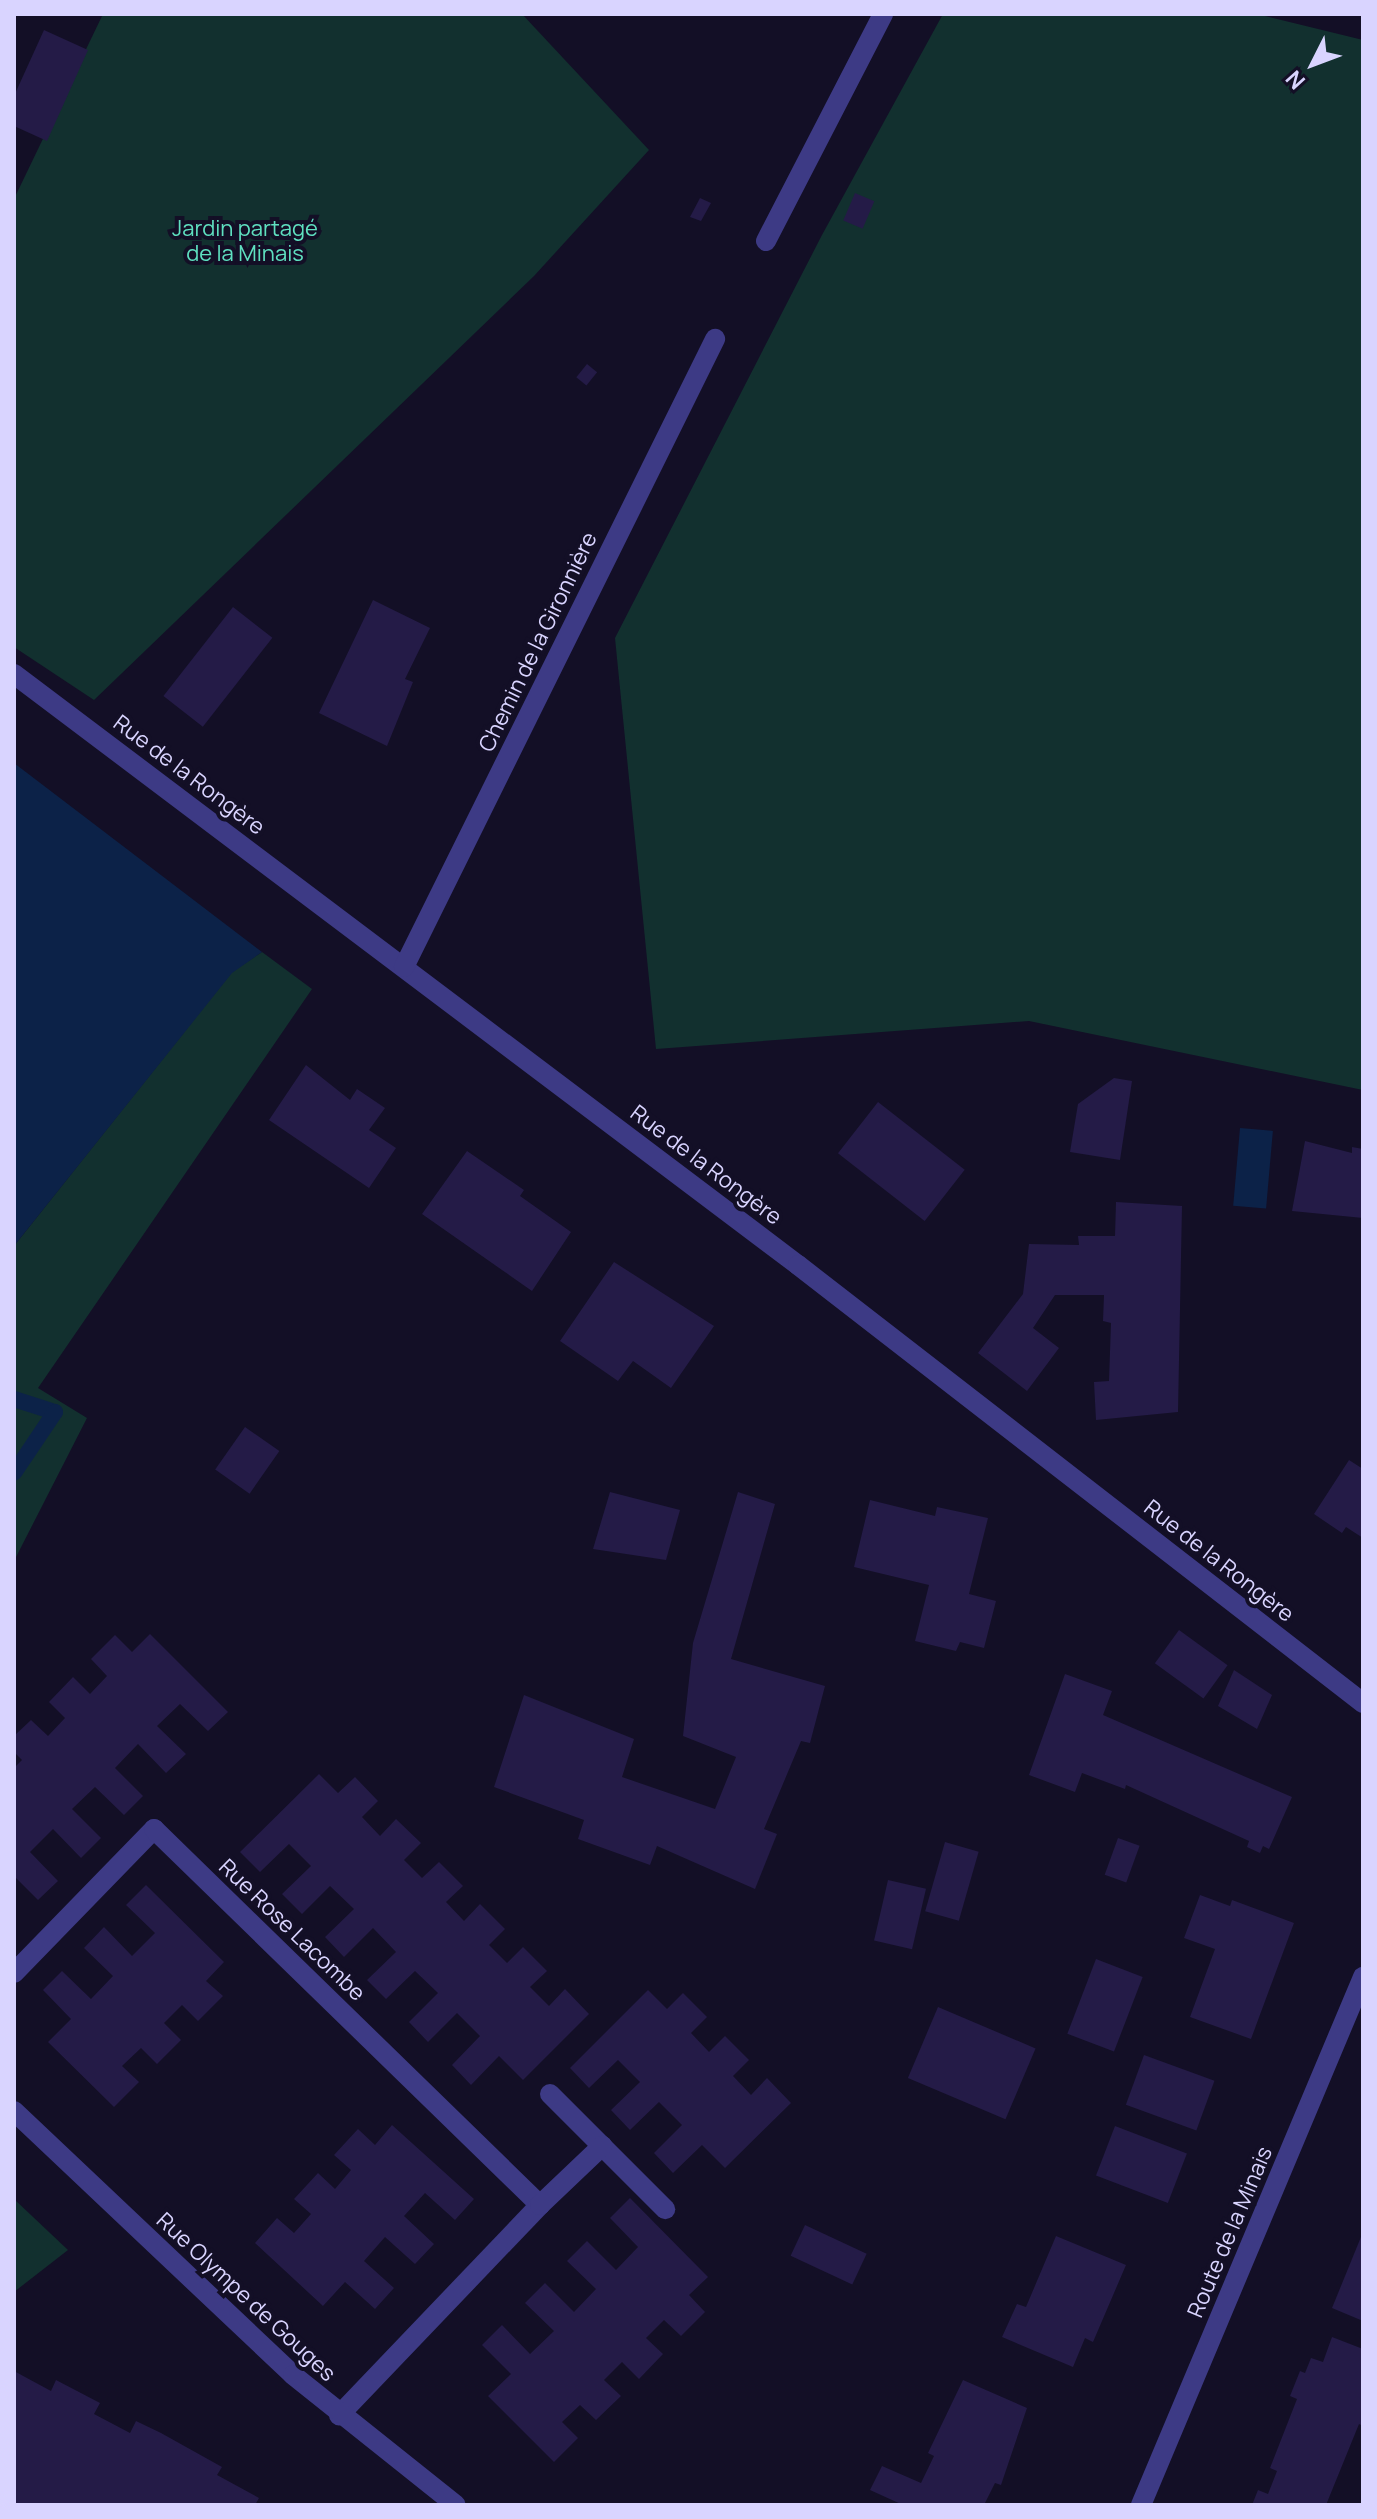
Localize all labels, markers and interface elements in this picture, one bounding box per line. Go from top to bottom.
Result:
north arrow [1273,24,1353,104]
text: N [1279,64,1312,96]
park label: Jardin partagé de la Minais [172,215,318,266]
street label: Chemin de la Gironnière [473,528,603,756]
street label: Rue de la Rongère [108,709,270,841]
street label: Rue de la Rongère [625,1099,787,1231]
street label: Rue de la Rongère [1139,1494,1299,1628]
street label: Rue Rose Lacombe [214,1854,370,2006]
street label: Route de la Minais [1182,2143,1278,2321]
street label: Rue Olympe de Gouges [151,2207,341,2387]

